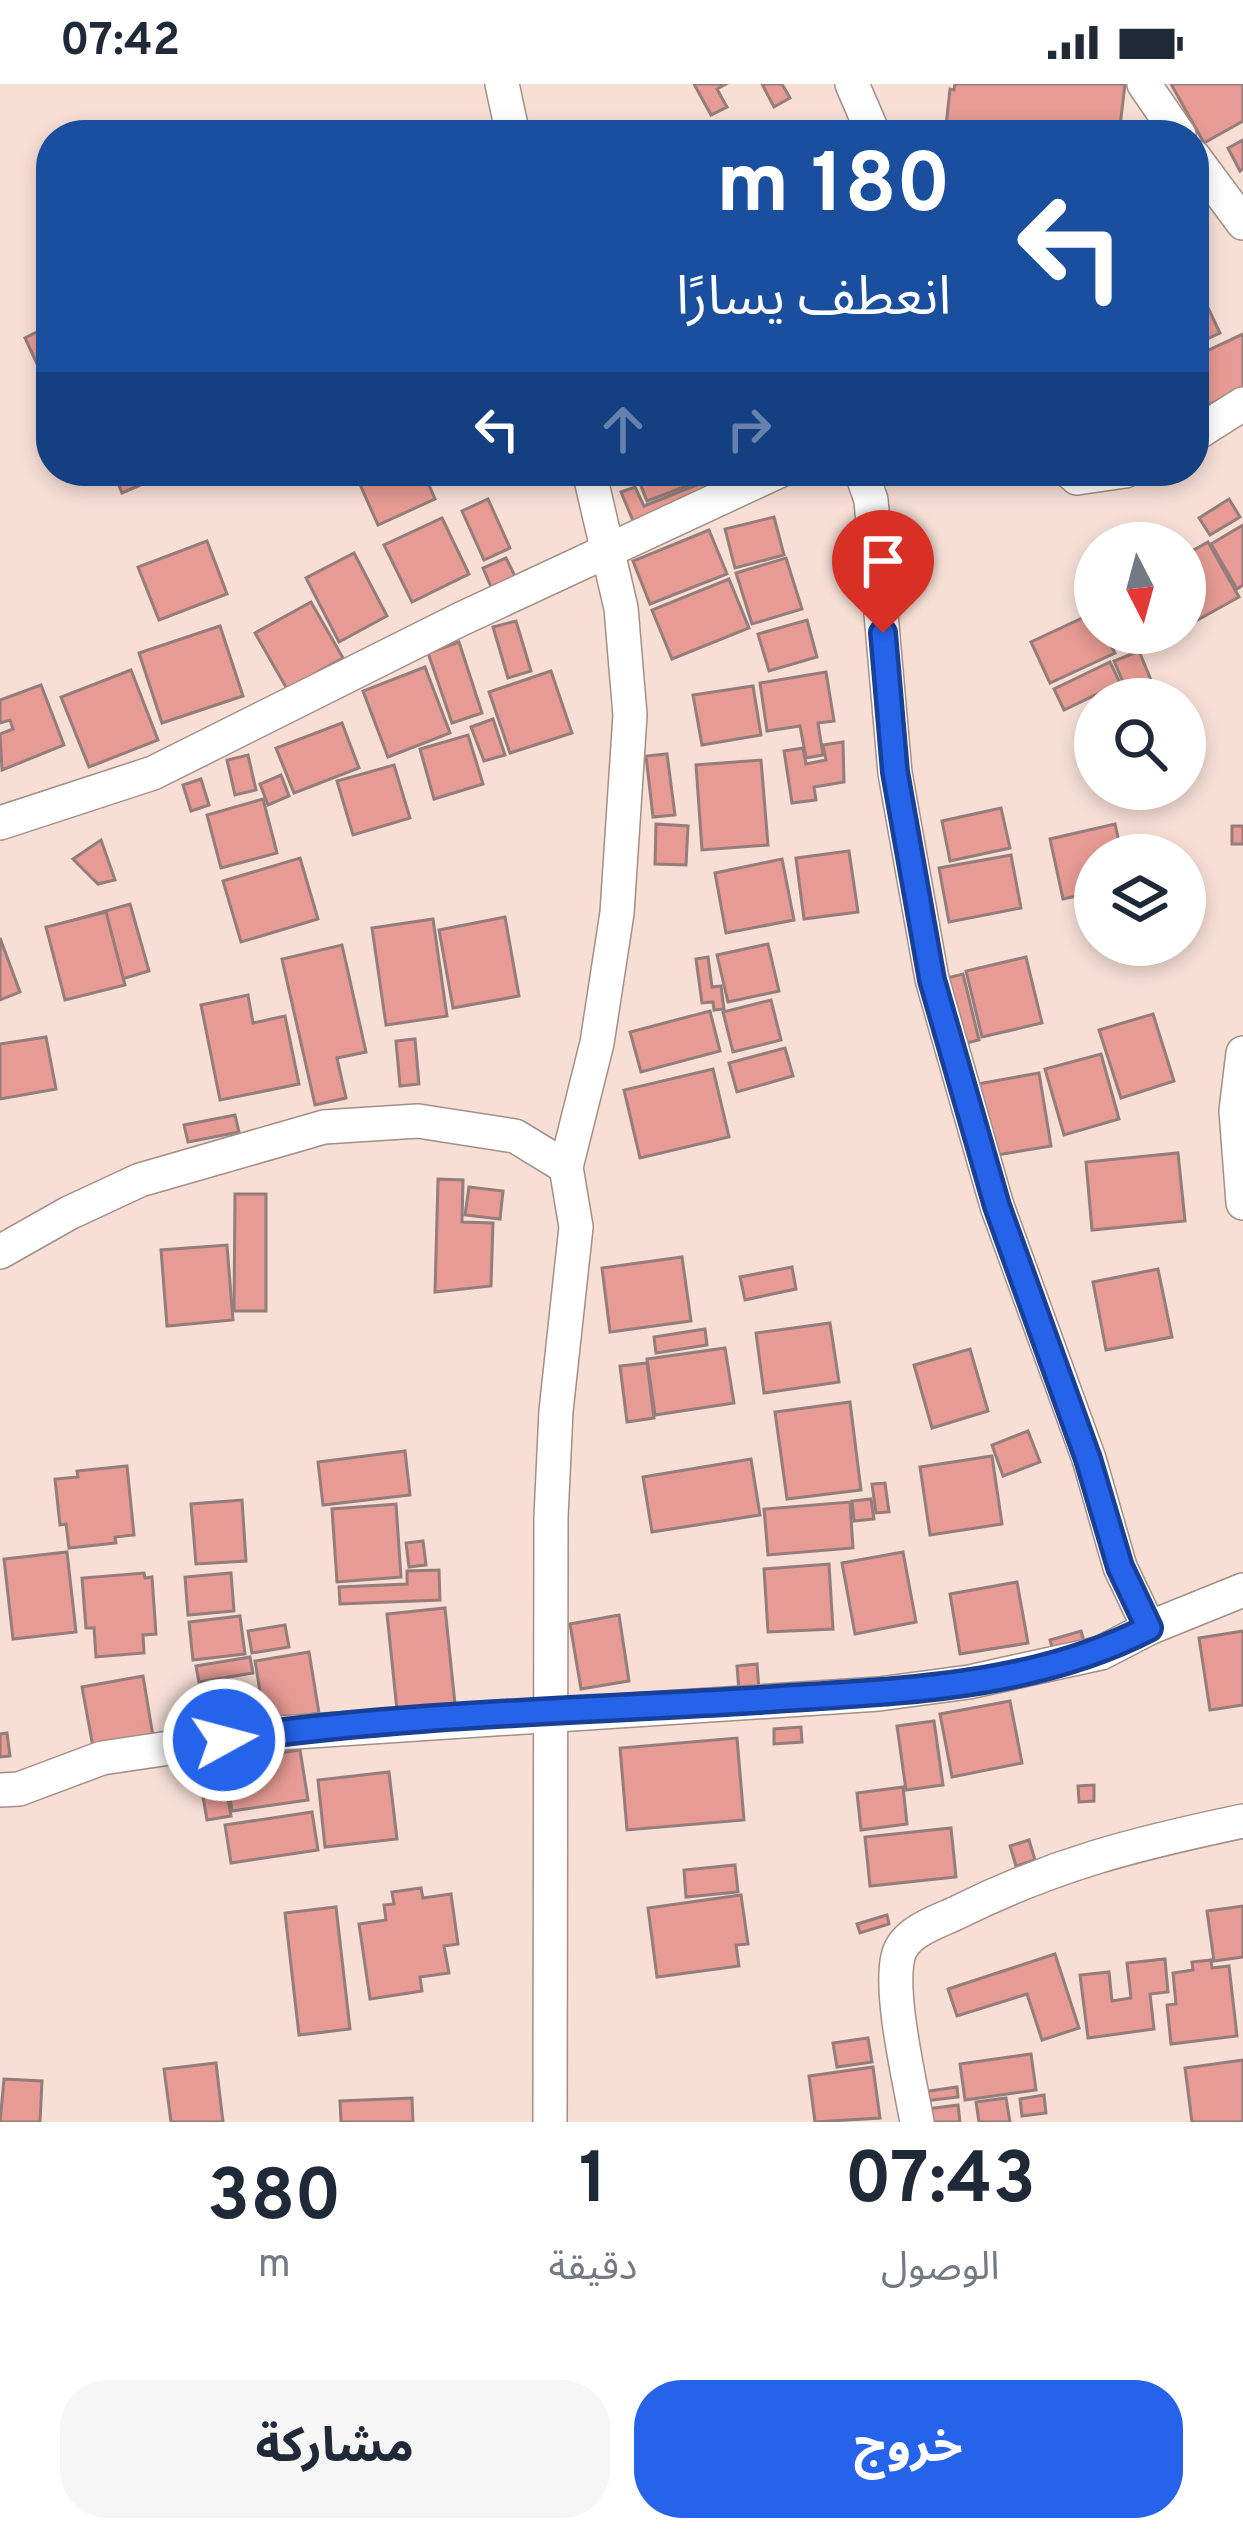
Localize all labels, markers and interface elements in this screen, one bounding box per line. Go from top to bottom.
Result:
text: 07:42 [60,14,180,71]
text: 180 m [716,136,951,242]
icon: left [993,168,1149,324]
text: انعطف يسارًا [676,266,951,335]
icon: left [464,396,530,462]
icon: ahead [590,396,656,462]
icon: right [716,396,782,462]
pin [832,510,934,633]
north arrow [1074,522,1206,654]
map controls [1074,522,1206,966]
icon: arrive [850,528,916,594]
button: search [1074,678,1206,810]
button: layers [1074,834,1206,966]
position arrow [161,1677,287,1803]
text: 1 [579,2137,607,2229]
text: 07:43 [844,2137,1036,2229]
text: 380 [207,2154,342,2246]
text: m [258,2242,291,2291]
text: دقيقة [549,2245,637,2294]
text: الوصول [881,2245,1000,2294]
button: مشاركة [60,2380,610,2518]
button: خروج [634,2380,1183,2518]

